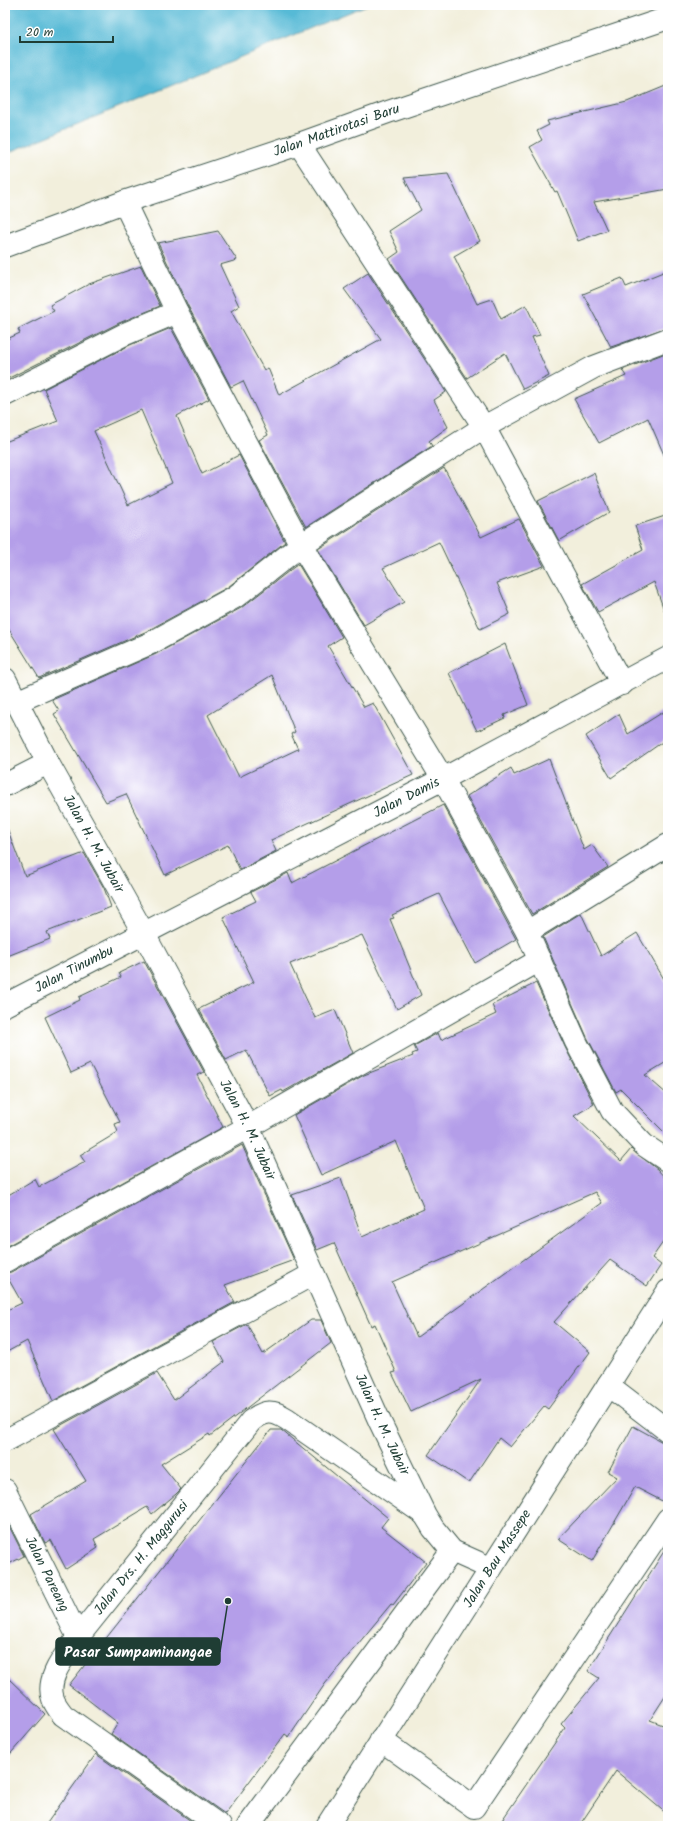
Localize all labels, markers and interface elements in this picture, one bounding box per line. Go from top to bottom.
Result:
scale bar [20,18,113,44]
text: 20 m [26,23,54,42]
street label: Jalan Mattirotasi Baru [270,98,403,163]
street label: Jalan Damis [369,771,444,824]
street label: Jalan H. M. Jubair [57,791,130,898]
street label: Jalan Tinumbu [31,939,118,999]
street label: Jalan H. M. Jubair [213,1075,282,1185]
street label: Jalan H. M. Jubair [349,1370,416,1480]
street label: Jalan Drs. H. Maggurusi [89,1495,195,1620]
street label: Jalan Bau Massepe [458,1505,537,1612]
street label: Jalan Pareang [19,1533,75,1616]
callout: Pasar Sumpaminangae [56,1638,220,1665]
text: Pasar Sumpaminangae [64,1641,213,1665]

